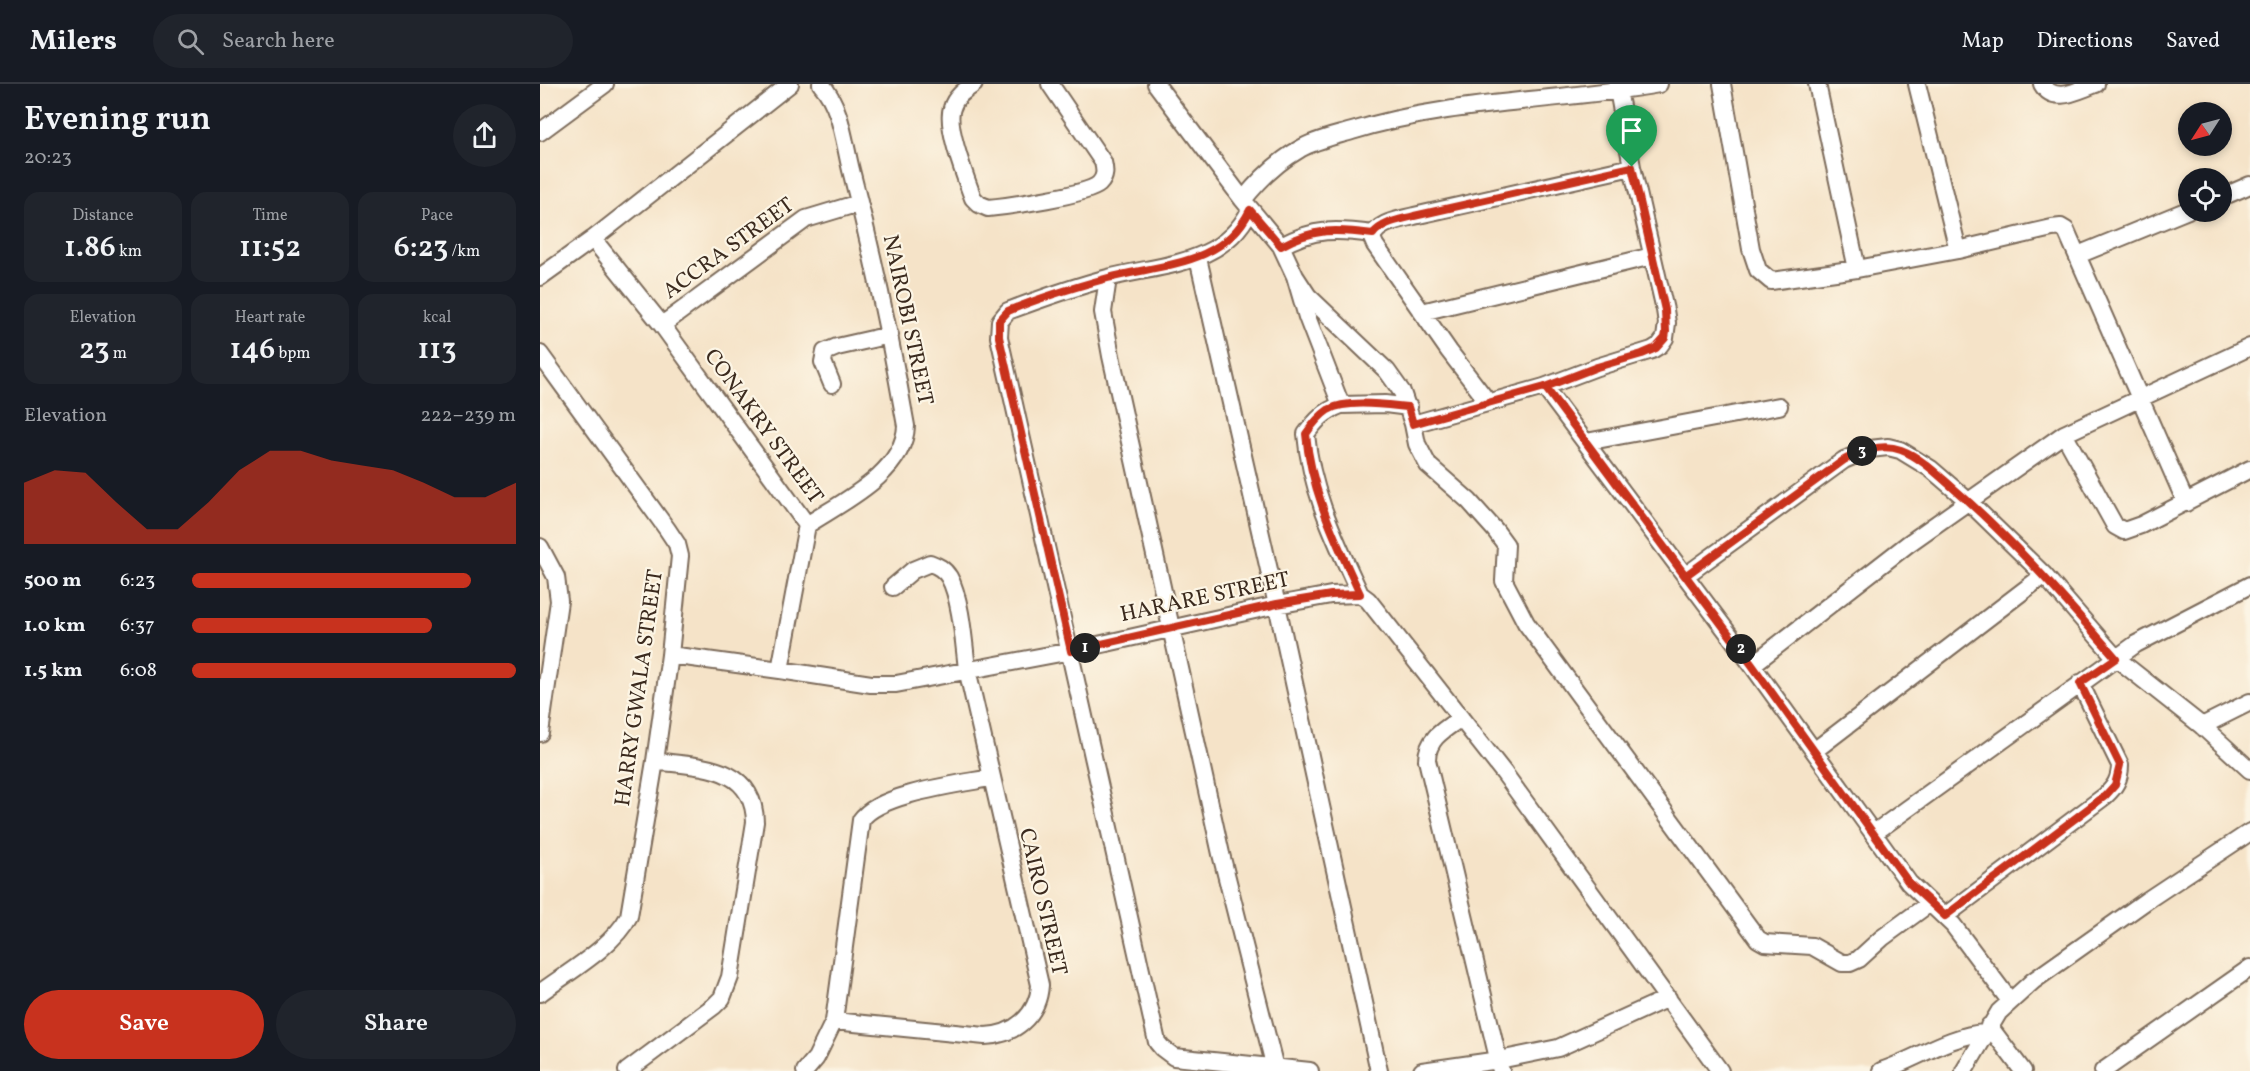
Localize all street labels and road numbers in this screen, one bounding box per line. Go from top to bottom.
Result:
street label: ACCRA STREET [657,191,801,307]
street label: NAIROBI STREET [874,232,940,408]
street label: CONAKRY STREET [696,343,830,511]
street label: HARARE STREET [1117,565,1293,631]
street label: HARRY GWALA STREET [608,567,672,809]
street label: CAIRO STREET [1010,825,1074,979]

